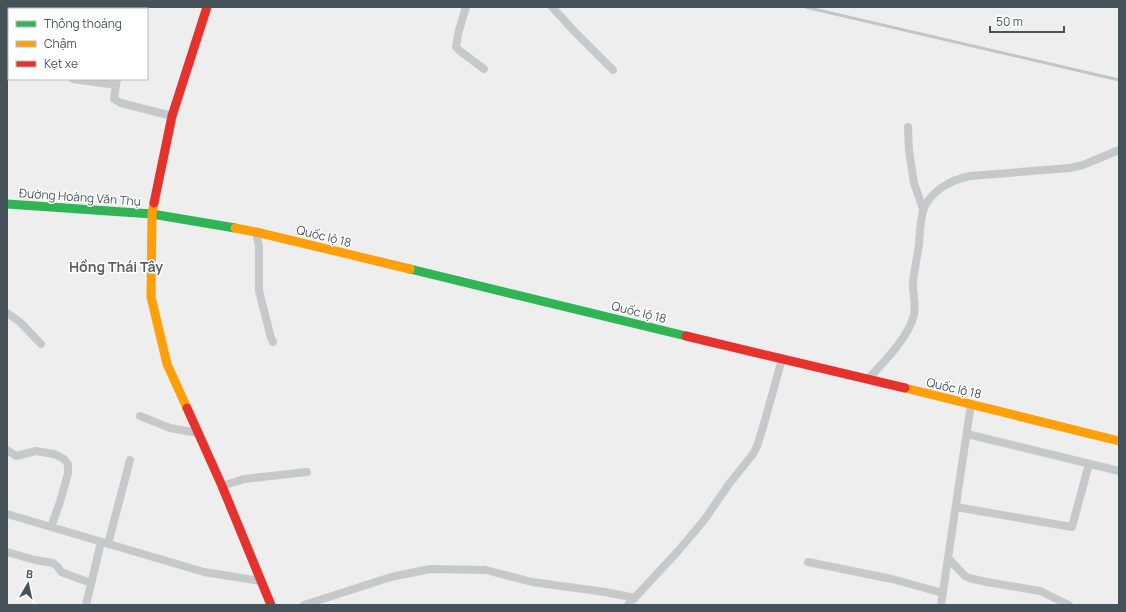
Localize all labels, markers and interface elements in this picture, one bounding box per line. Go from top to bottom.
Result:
legend [8,8,148,80]
scale bar [990,8,1064,34]
text: 50 m [996,13,1023,30]
text: Thông thoáng [44,15,122,32]
text: Chậm [44,35,77,52]
text: Kẹt xe [44,55,78,72]
street label: Đường Hoàng Văn Thụ [19,184,141,210]
street label: Quốc lộ 18 [295,221,353,251]
district label: Hồng Thái Tây [69,257,163,276]
street label: Quốc lộ 18 [610,297,668,327]
street label: Quốc lộ 18 [925,373,983,403]
north arrow [8,564,48,604]
text: B [25,566,34,582]

